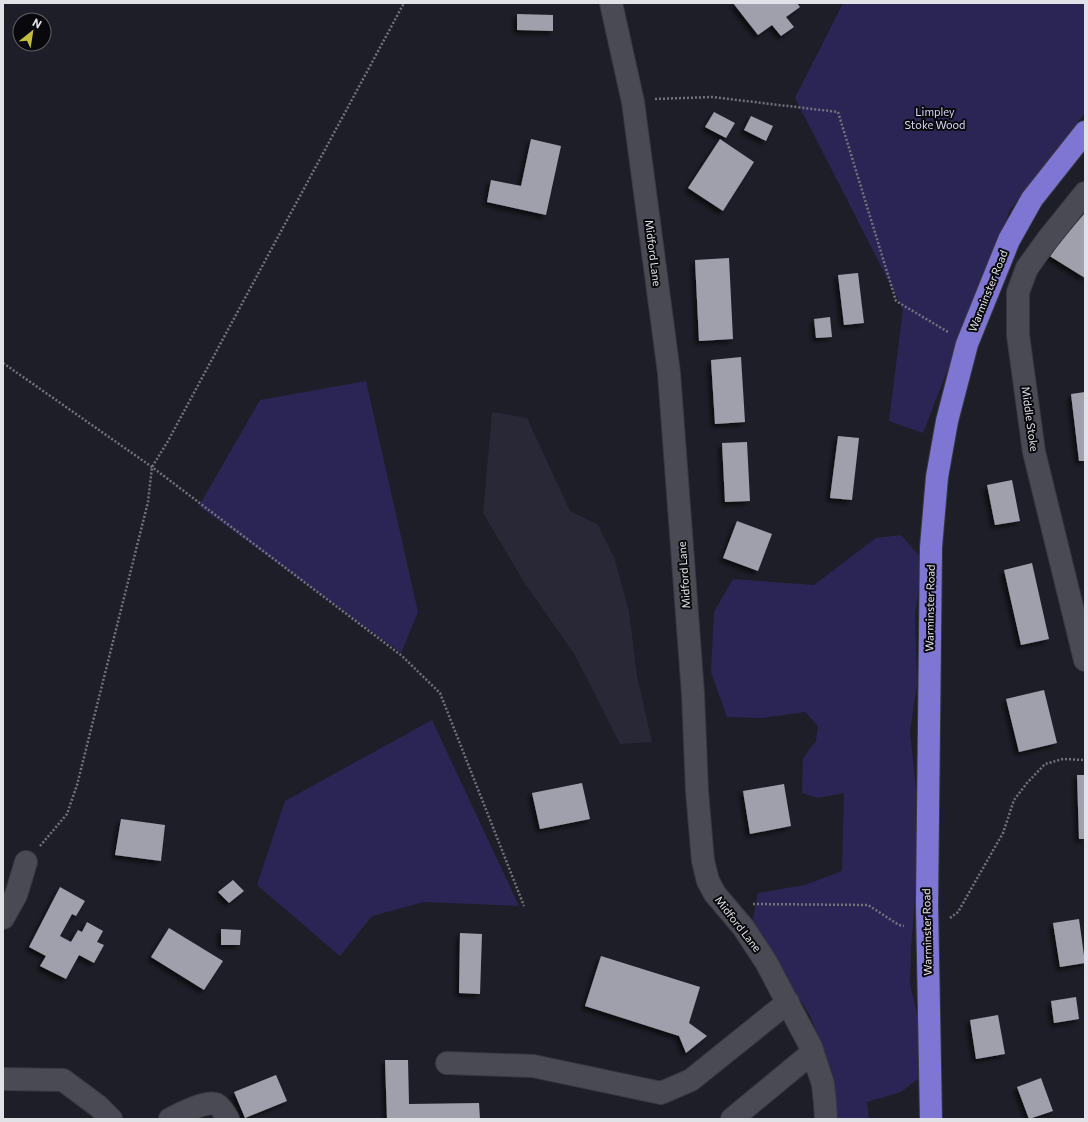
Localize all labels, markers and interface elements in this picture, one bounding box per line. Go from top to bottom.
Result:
north arrow [12,12,52,52]
text: N [30,15,44,31]
park label: Limpley Stoke Wood [905,105,965,131]
street label: Midford Lane [643,219,664,287]
street label: Warminster Road [965,248,1010,334]
street label: Middle Stoke [1019,386,1042,453]
street label: Midford Lane [675,541,692,609]
street label: Warminster Road [922,564,937,652]
street label: Warminster Road [919,888,934,976]
street label: Midford Lane [713,893,764,954]

